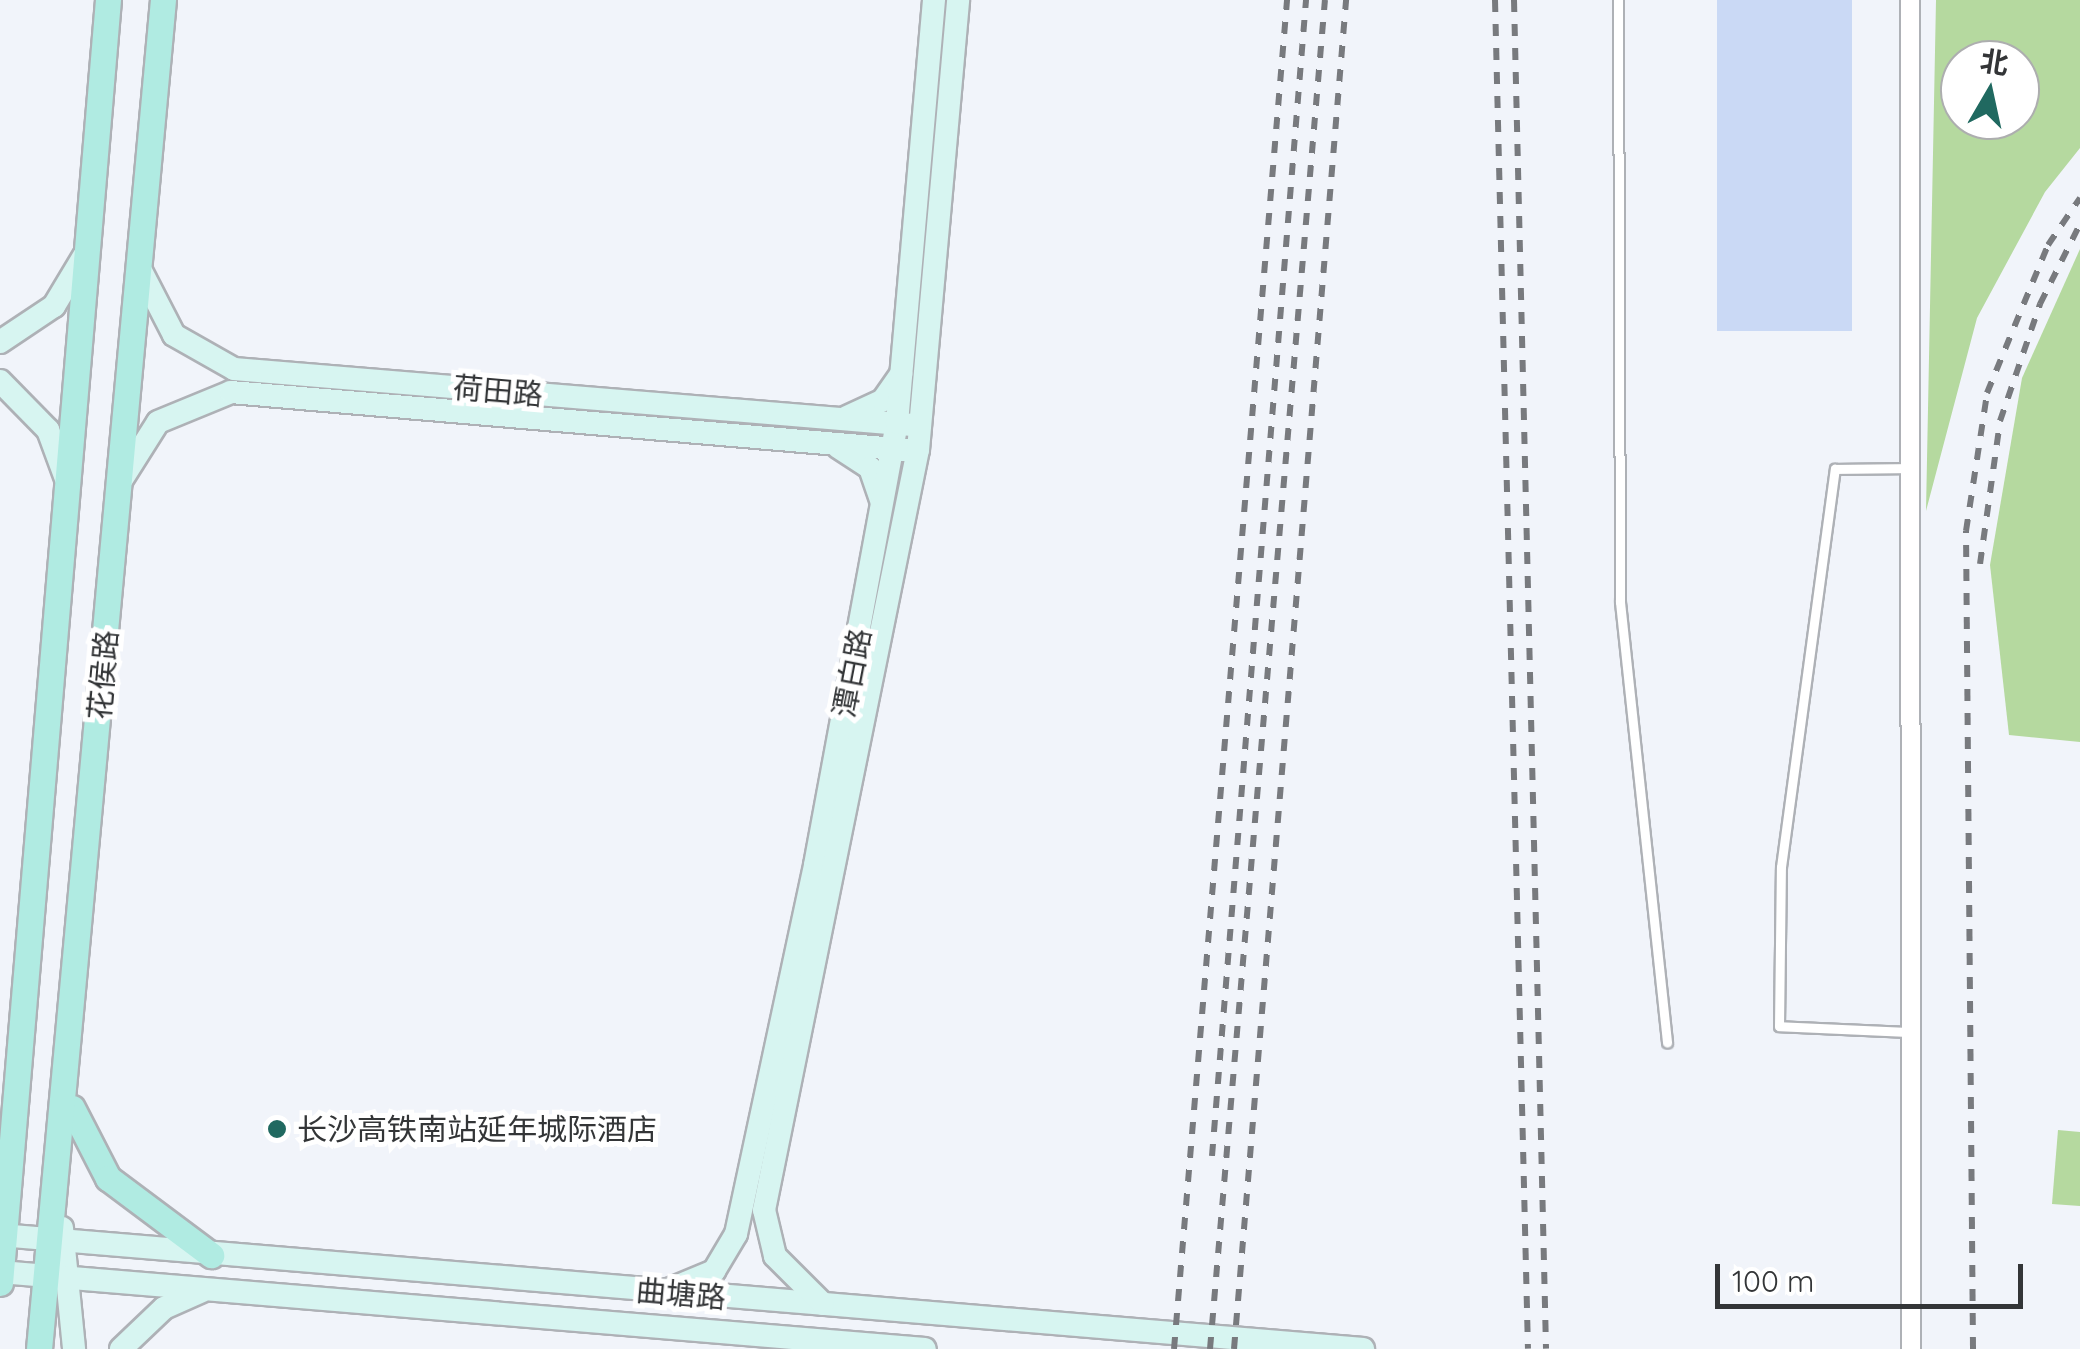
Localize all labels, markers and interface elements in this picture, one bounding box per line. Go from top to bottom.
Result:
north arrow [1940,40,2040,140]
text: 北 [1978,42,2011,81]
street label: 荷田路 [452,369,544,413]
street label: 潭白路 [826,625,878,721]
street label: 花侯路 [81,629,125,721]
place label: 长沙高铁南站延年城际酒店 [297,1111,657,1147]
marker: 长沙高铁南站延年城际酒店 [266,1118,288,1140]
scale bar [1720,1244,2028,1306]
text: 100 m [1732,1262,1814,1300]
street label: 曲塘路 [635,1272,727,1316]

